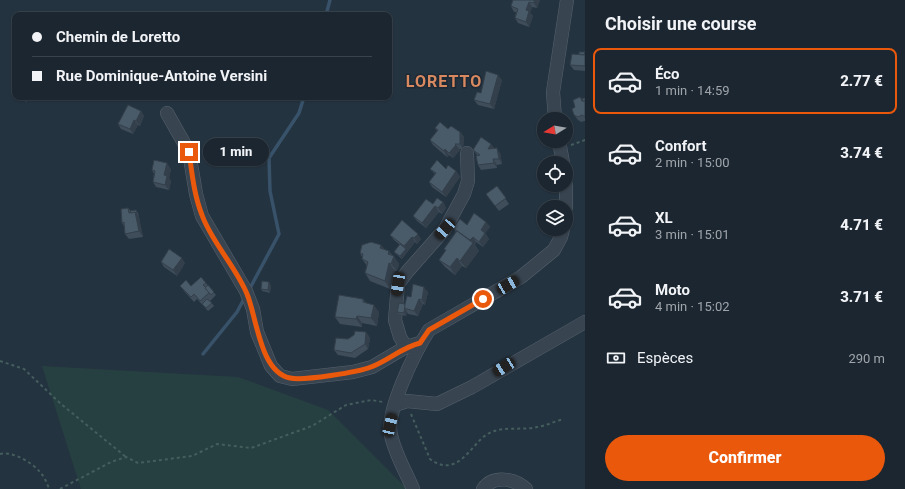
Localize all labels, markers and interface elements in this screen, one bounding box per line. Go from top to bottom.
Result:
text: Choisir une course [605,13,756,34]
text: Chemin de Loretto [56,28,180,46]
icon: car [607,63,643,99]
text: Éco [655,65,680,83]
text: Rue Dominique-Antoine Versini [56,67,267,85]
district label: LORETTO [406,72,482,91]
text: 2.77 € [840,72,883,90]
text: 1 min · 14:59 [655,83,730,98]
north arrow [537,112,573,148]
map controls [537,112,573,236]
icon: car [607,135,643,171]
text: Confort [655,137,706,155]
callout: 1 min [203,138,269,166]
route end [180,143,198,161]
text: 1 min [220,144,252,159]
text: 3.74 € [840,144,883,162]
text: 2 min · 15:00 [655,155,730,170]
button: locate [537,156,573,192]
button: layers [537,200,573,236]
icon: car [607,207,643,243]
text: XL [655,209,673,227]
car [433,216,457,242]
text: 4.71 € [840,216,883,234]
text: 3 min · 15:01 [655,227,730,242]
car [390,271,406,297]
car [495,274,521,296]
icon: car [607,279,643,315]
text: Moto [655,281,690,299]
text: 3.71 € [840,288,883,306]
route start [474,290,492,308]
text: 4 min · 15:02 [655,299,730,314]
icon: cash [605,347,627,369]
text: Espèces [637,349,693,367]
text: 290 m [848,351,885,366]
car [491,356,517,378]
car [381,412,399,438]
button: Confirmer [605,435,885,481]

